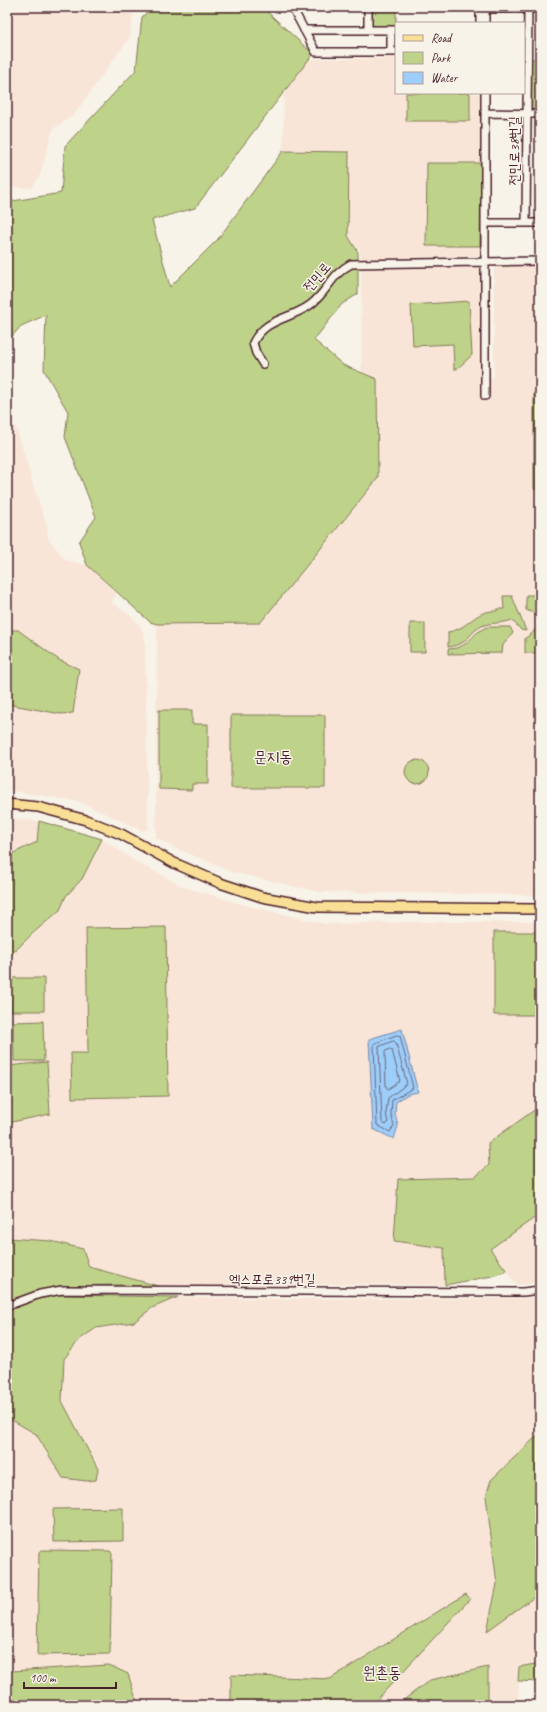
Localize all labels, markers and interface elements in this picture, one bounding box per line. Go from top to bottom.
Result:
legend [395,22,525,94]
text: Road [431,30,453,46]
text: Park [431,50,452,66]
text: Water [431,70,459,86]
street label: 전민로38번길 [506,116,523,185]
street label: 전민로 [299,259,335,295]
district label: 문지동 [254,747,292,767]
street label: 엑스포로339번길 [229,1271,316,1288]
district label: 원촌동 [363,1663,401,1683]
scale bar [24,1664,116,1690]
text: 100 m [30,1670,57,1686]

